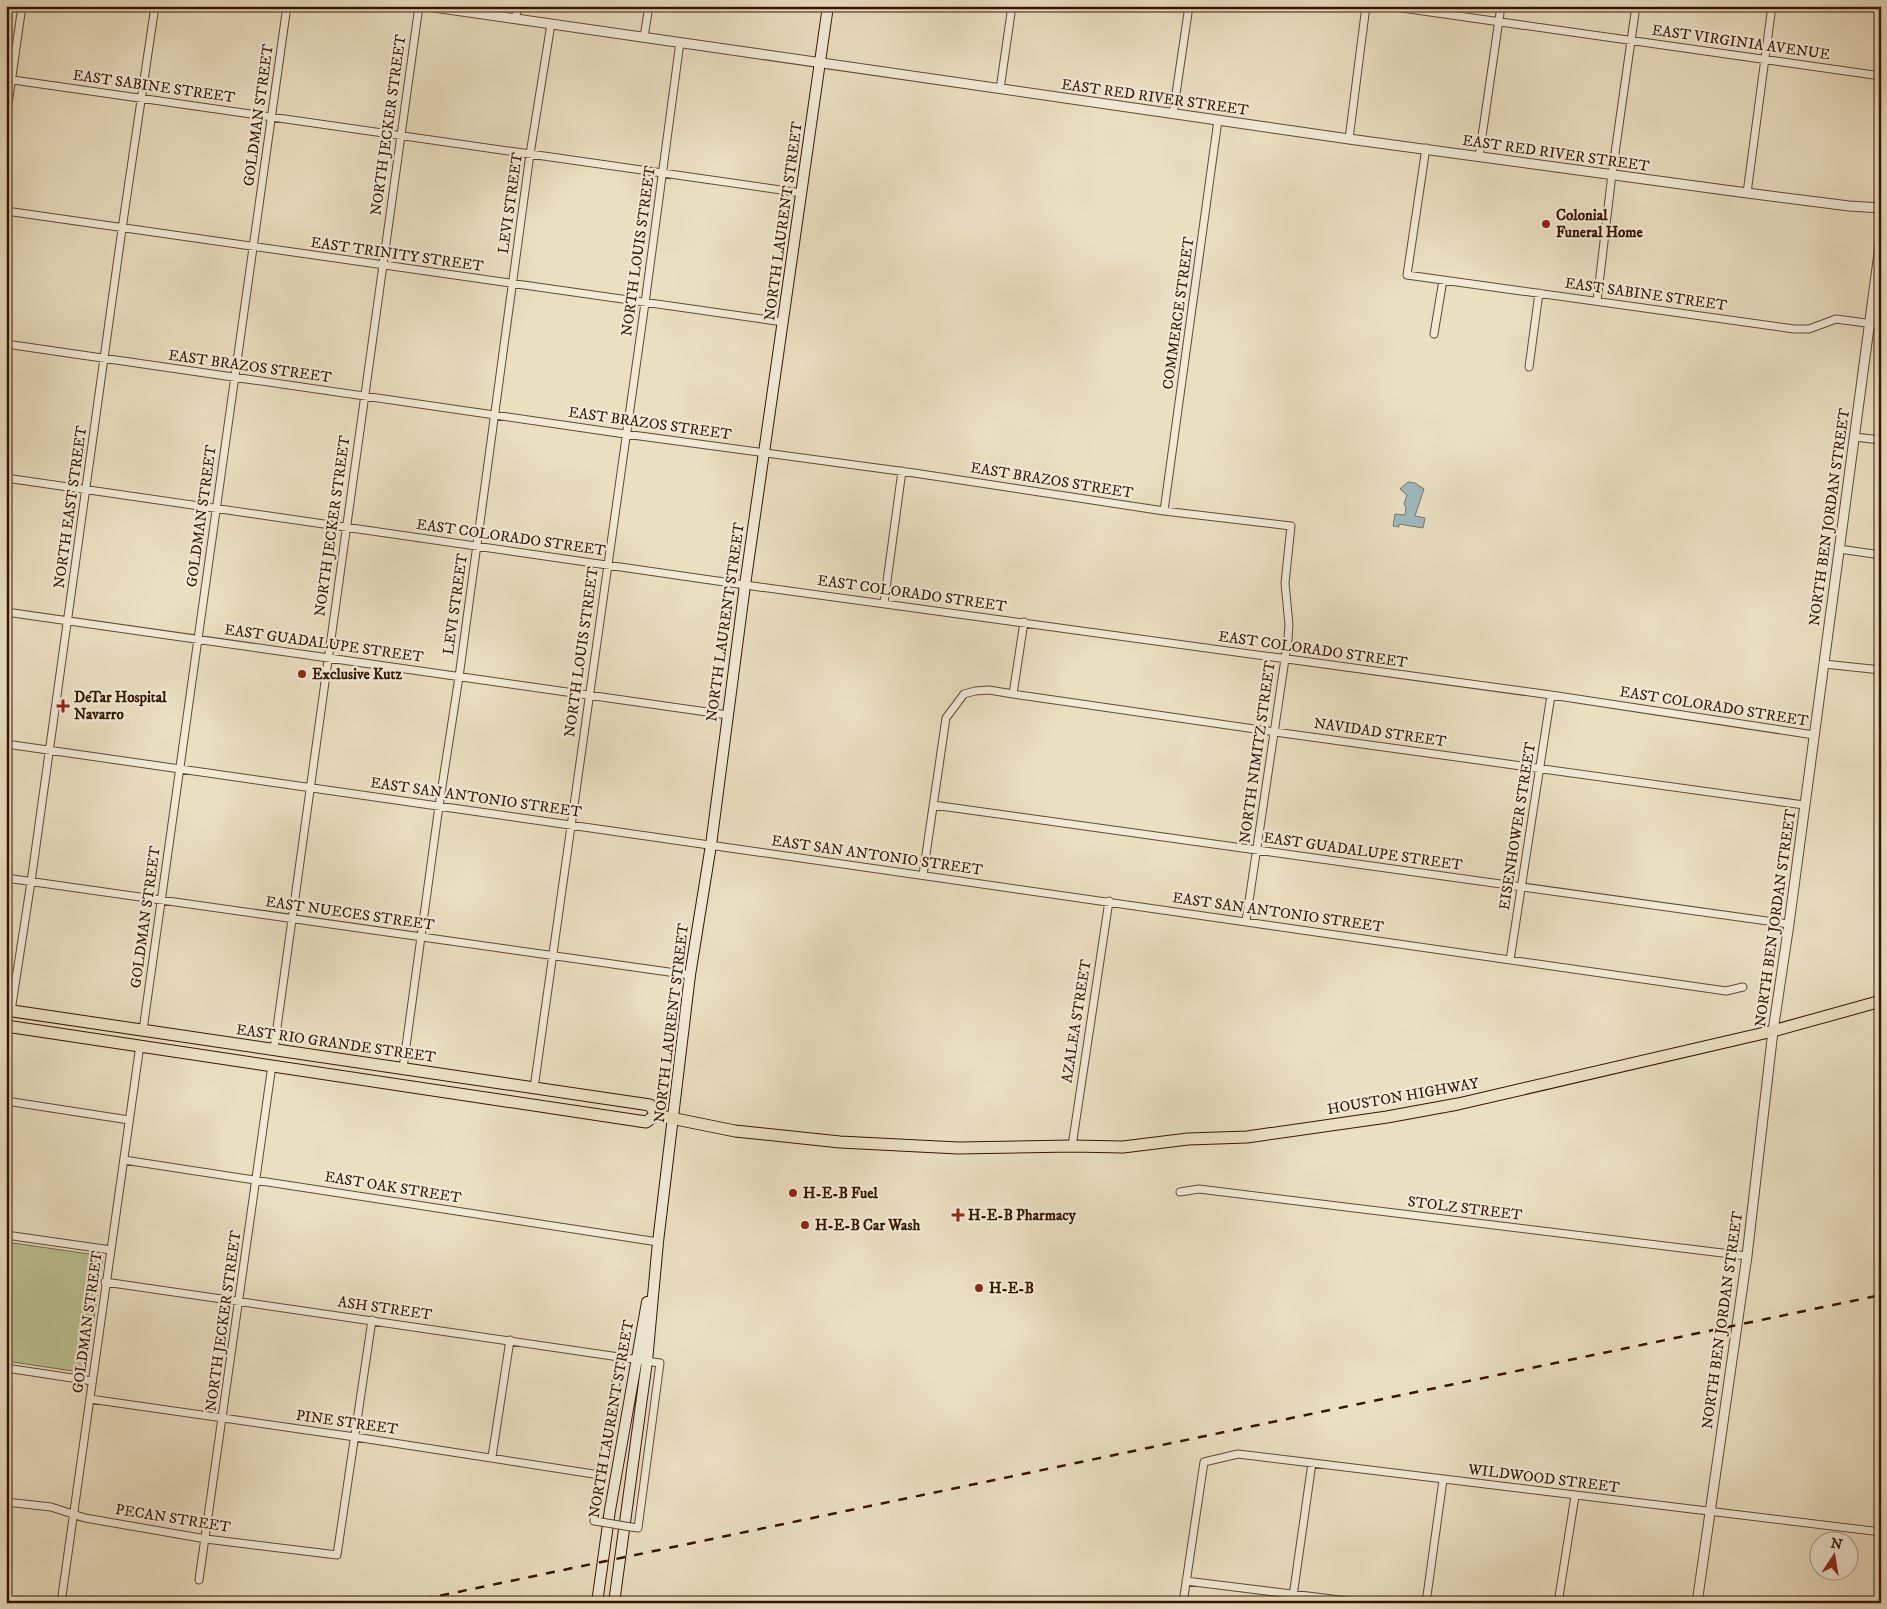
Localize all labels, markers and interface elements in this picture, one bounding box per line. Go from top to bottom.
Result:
street label: EAST VIRGINIA AVENUE [1651,21,1832,64]
street label: NORTH JECKER STREET [366,33,411,217]
street label: GOLDMAN STREET [239,42,278,187]
street label: EAST SABINE STREET [72,66,237,107]
street label: EAST RED RIVER STREET [1060,75,1250,120]
street label: NORTH LAURENT STREET [760,120,807,322]
street label: EAST RED RIVER STREET [1461,131,1651,176]
street label: LEVI STREET [494,151,527,255]
street label: NORTH LOUIS STREET [617,164,660,337]
place label: Colonial Funeral Home [1556,206,1644,242]
marker: Colonial Funeral Home [1540,218,1552,230]
street label: EAST TRINITY STREET [309,233,485,276]
street label: COMMERCE STREET [1158,235,1199,391]
street label: EAST SABINE STREET [1564,274,1729,315]
street label: EAST BRAZOS STREET [167,346,333,387]
street label: EAST BRAZOS STREET [567,403,733,444]
street label: NORTH BEN JORDAN STREET [1805,406,1854,627]
street label: NORTH EAST STREET [50,424,91,590]
street label: NORTH JECKER STREET [310,434,355,618]
street label: GOLDMAN STREET [182,443,221,588]
street label: EAST BRAZOS STREET [969,458,1135,503]
street label: EAST COLORADO STREET [415,515,607,560]
street label: NORTH LAURENT STREET [702,521,749,723]
street label: LEVI STREET [439,552,472,656]
street label: NORTH LOUIS STREET [560,565,603,738]
street label: EAST COLORADO STREET [816,571,1008,616]
street label: EAST GUADALUPE STREET [223,620,425,667]
street label: EAST COLORADO STREET [1217,627,1409,672]
street label: NORTH NIMITZ STREET [1235,659,1280,845]
place label: Exclusive Kutz [312,665,402,684]
marker: Exclusive Kutz [296,668,308,680]
street label: EAST COLORADO STREET [1618,682,1810,731]
place label: DeTar Hospital Navarro [74,688,167,724]
marker: DeTar Hospital Navarro [56,699,70,713]
street label: NAVIDAD STREET [1312,714,1448,751]
street label: EISENHOWER STREET [1495,740,1540,911]
street label: EAST SAN ANTONIO STREET [369,773,583,822]
street label: NORTH BEN JORDAN STREET [1751,807,1800,1028]
street label: EAST GUADALUPE STREET [1262,828,1464,875]
street label: EAST SAN ANTONIO STREET [770,831,984,880]
street label: GOLDMAN STREET [126,844,165,989]
street label: EAST SAN ANTONIO STREET [1171,888,1385,937]
street label: EAST NUECES STREET [264,892,436,935]
street label: NORTH LAURENT STREET [650,922,693,1124]
street label: AZALEA STREET [1057,957,1096,1084]
street label: EAST RIO GRANDE STREET [235,1020,438,1067]
street label: HOUSTON HIGHWAY [1326,1074,1481,1119]
street label: EAST OAK STREET [323,1167,463,1208]
place label: H-E-B Fuel [803,1184,878,1203]
marker: H-E-B Fuel [787,1187,799,1199]
street label: STOLZ STREET [1407,1192,1524,1225]
place label: H-E-B Pharmacy [968,1206,1077,1225]
marker: H-E-B Pharmacy [952,1209,964,1221]
street label: NORTH BEN JORDAN STREET [1698,1209,1747,1430]
place label: H-E-B Car Wash [815,1216,920,1235]
marker: H-E-B Car Wash [799,1219,811,1231]
street label: NORTH JECKER STREET [201,1229,246,1413]
street label: GOLDMAN STREET [68,1249,107,1394]
place label: H-E-B [989,1279,1034,1298]
marker: H-E-B [973,1282,985,1294]
street label: ASH STREET [337,1292,434,1325]
street label: NORTH LAURENT STREET [585,1318,638,1520]
street label: PINE STREET [295,1406,400,1439]
street label: WILDWOOD STREET [1466,1460,1621,1497]
street label: PECAN STREET [114,1500,232,1537]
north arrow [1810,1532,1860,1582]
text: N [1829,1534,1844,1554]

